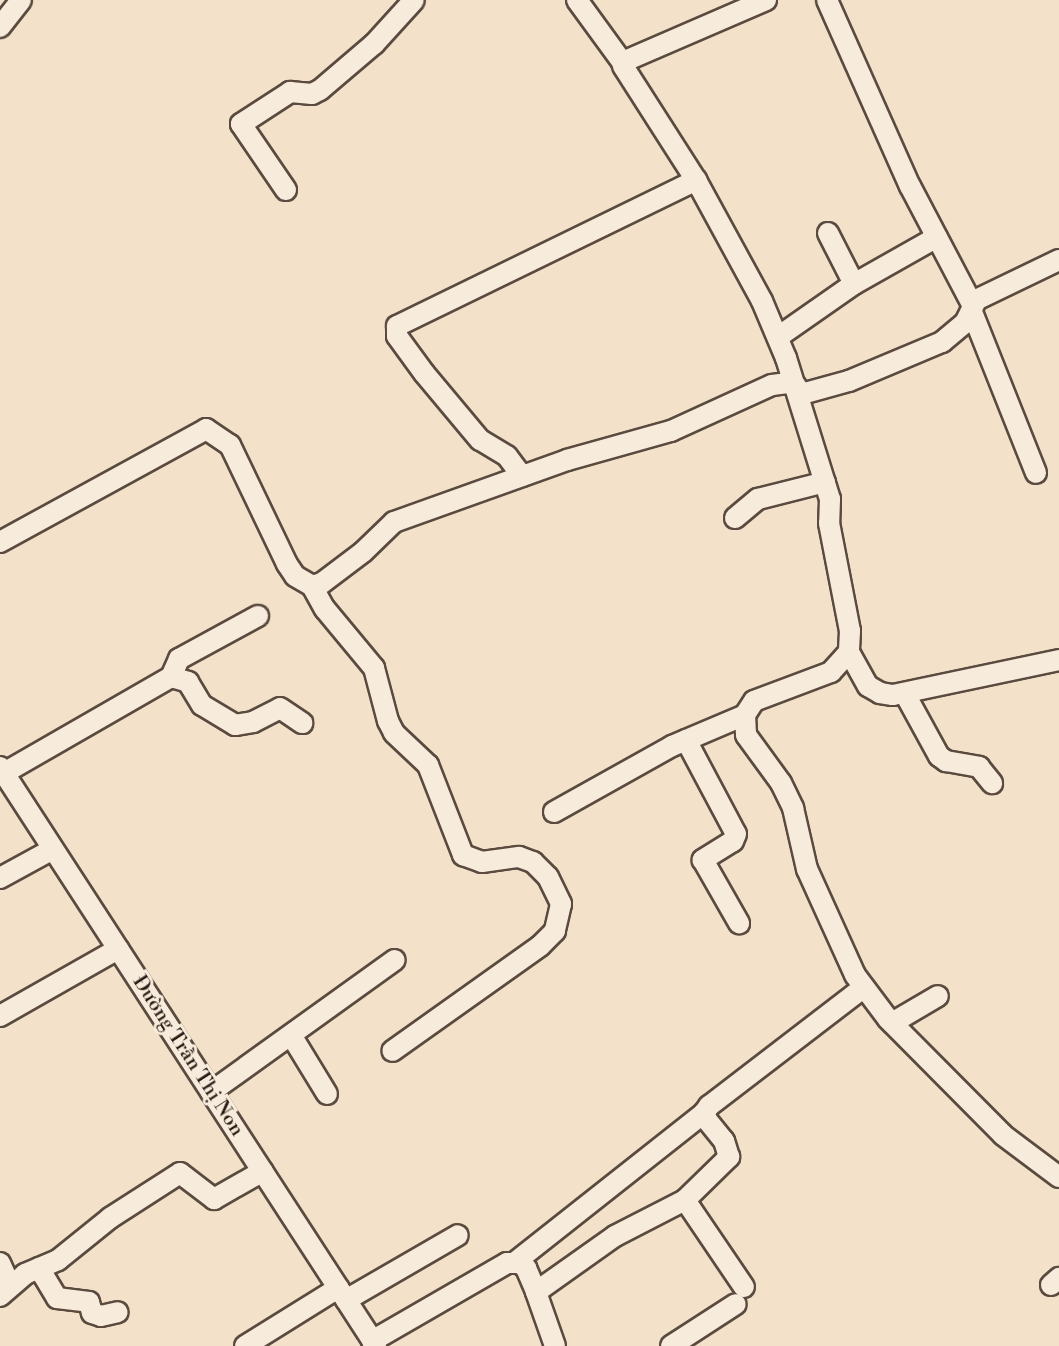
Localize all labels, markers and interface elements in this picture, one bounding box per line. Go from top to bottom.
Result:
street label: Đường Trần Thị Non [127,971,249,1141]

